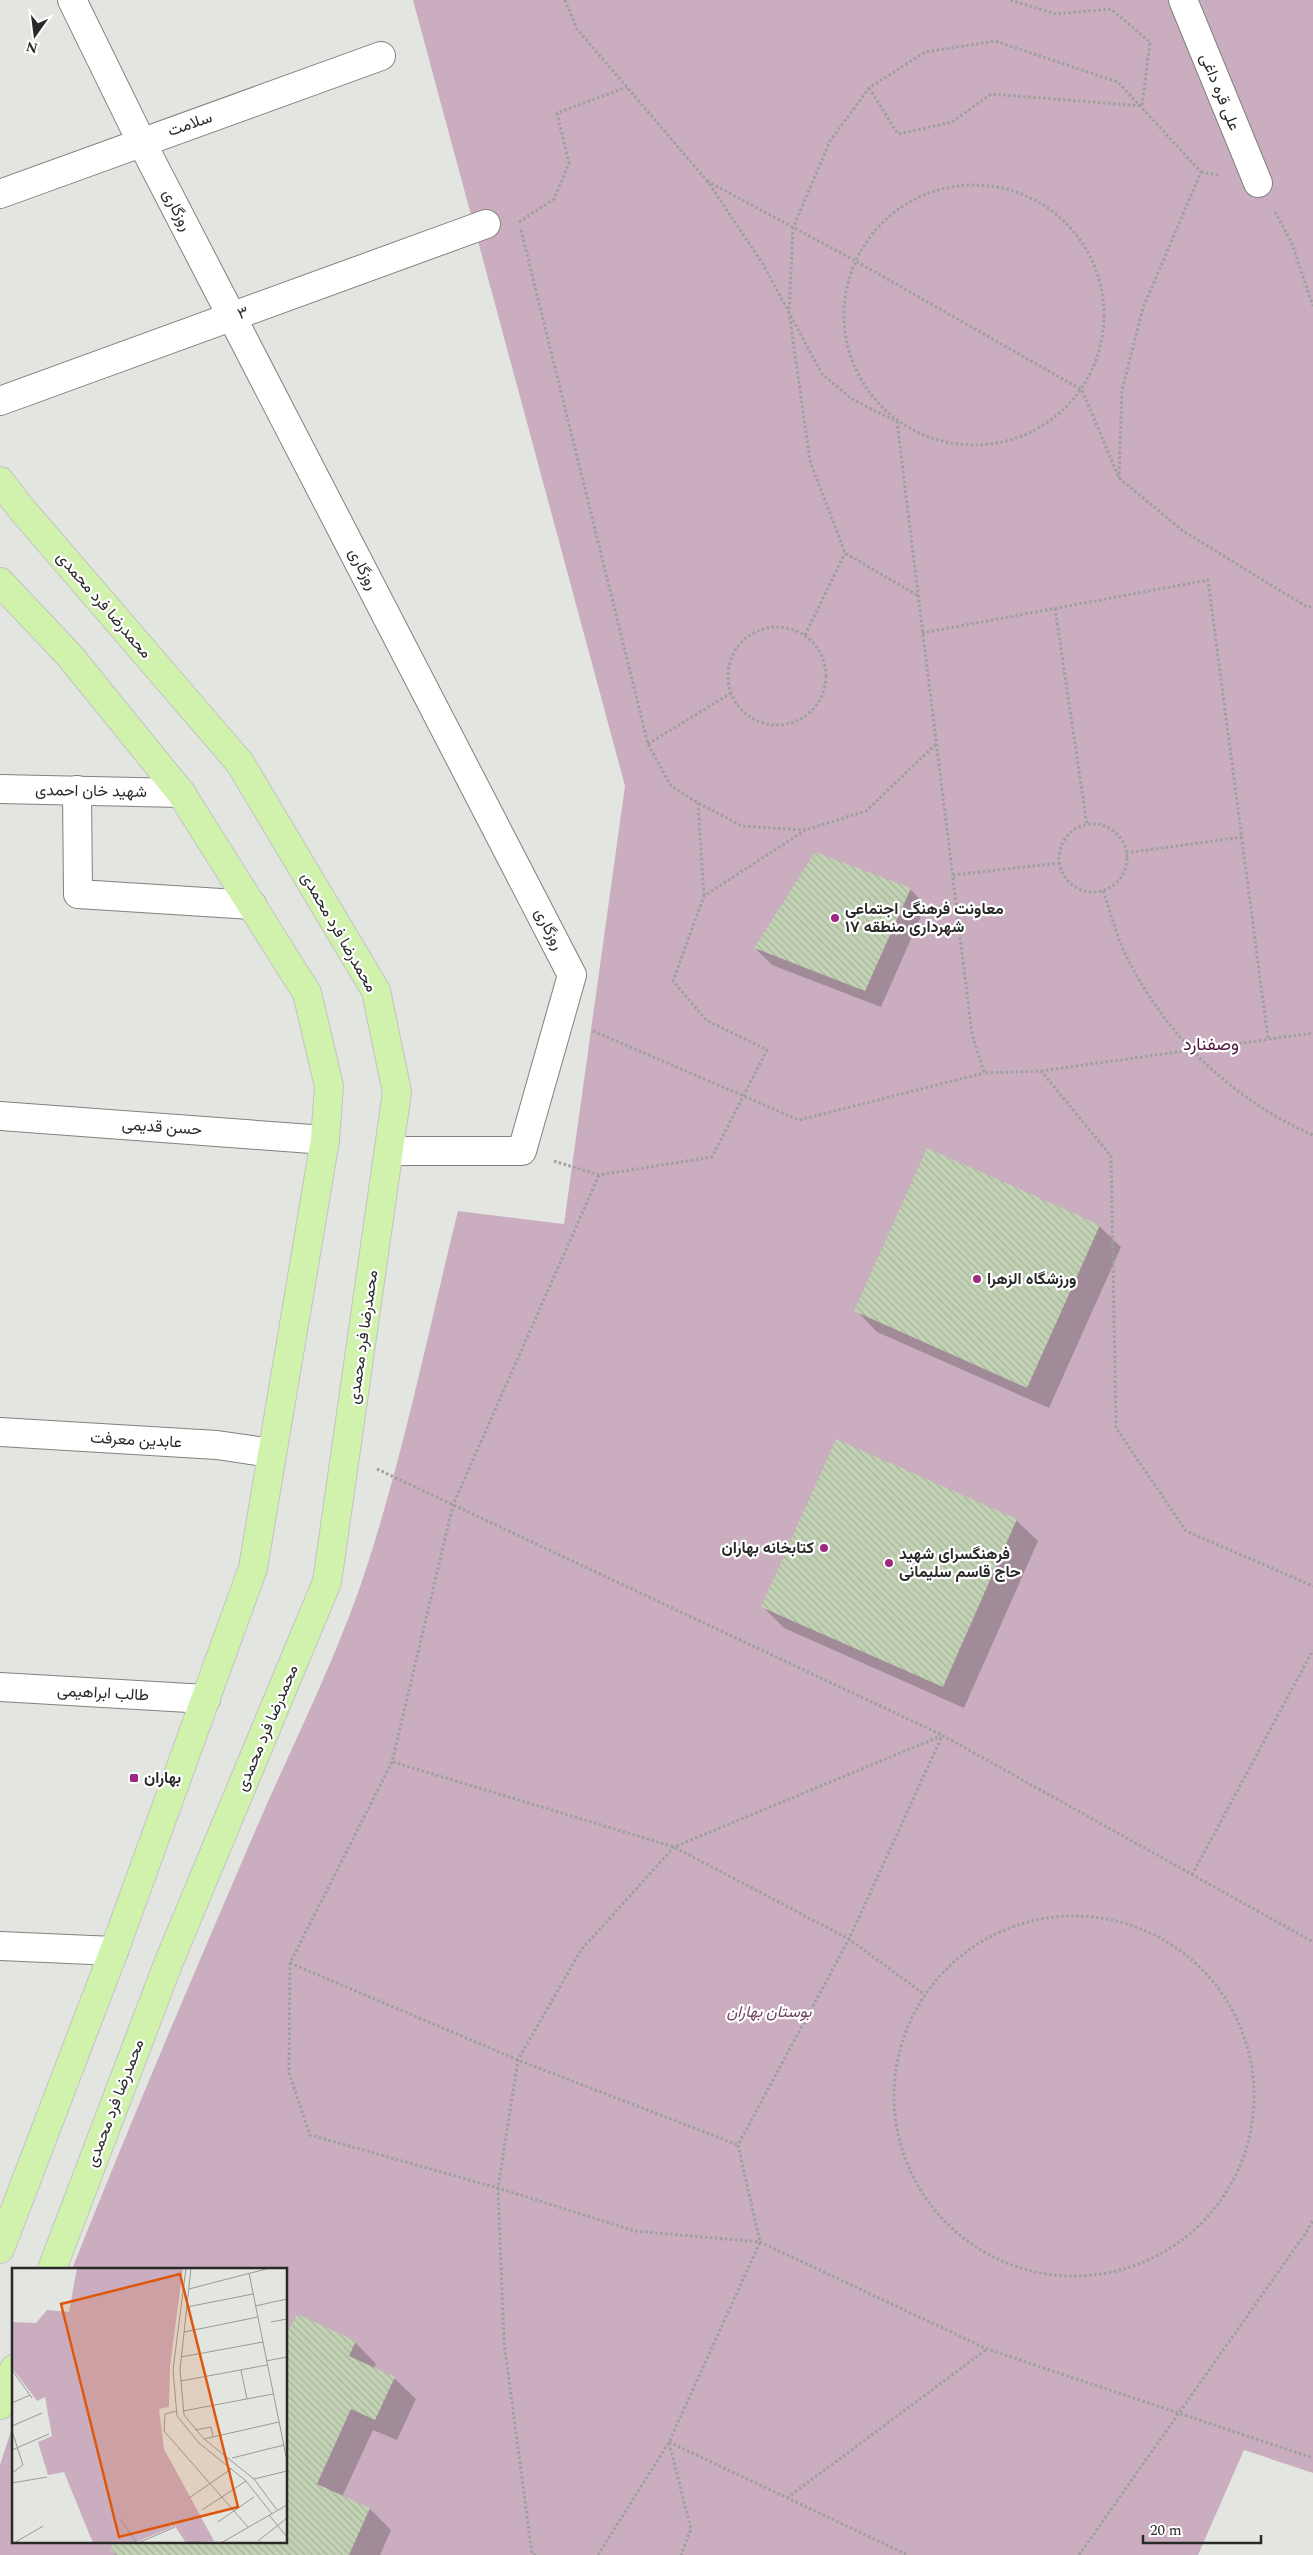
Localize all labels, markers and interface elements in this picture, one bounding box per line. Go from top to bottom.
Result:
north arrow [10,10,60,60]
text: N [24,36,40,59]
street label: علی قره داغی [1194,50,1246,134]
street label: سلامت [165,105,215,143]
street label: روزگاری [156,185,198,235]
street label: ۳ [234,300,252,326]
street label: روزگاری [342,544,384,594]
street label: محمدرضا فرد محمدی [51,546,157,664]
street label: شهید خان احمدی [35,778,147,804]
street label: محمدرضا فرد محمدی [295,867,383,997]
place label: معاونت فرهنگی اجتماعی شهرداری منطقه ۱۷ [845,897,1004,939]
street label: روزگاری [528,904,570,954]
marker: معاونت فرهنگی اجتماعی شهرداری منطقه ۱۷ [829,912,841,924]
district label: وصفنارد [1183,1031,1239,1058]
street label: حسن قدیمی [121,1112,203,1142]
place label: ورزشگاه الزهرا [987,1267,1076,1291]
street label: محمدرضا فرد محمدی [342,1268,384,1406]
marker: ورزشگاه الزهرا [971,1273,983,1285]
street label: عابدین معرفت [90,1426,182,1454]
place label: کتابخانه بهاران [722,1536,814,1560]
marker: کتابخانه بهاران [818,1542,830,1554]
place label: فرهنگسرای شهید حاج قاسم سلیمانی [899,1542,1021,1584]
marker: فرهنگسرای شهید حاج قاسم سلیمانی [883,1557,895,1569]
street label: محمدرضا فرد محمدی [230,1661,304,1795]
street label: طالب ابراهیمی [56,1679,150,1707]
place label: بهاران [144,1766,181,1790]
marker: بهاران [128,1772,140,1784]
park label: بوستان بهاران [726,2000,813,2024]
street label: محمدرضا فرد محمدی [80,2036,150,2170]
inset map [12,2268,288,2542]
scale bar [1143,2512,1260,2544]
text: 20 m [1150,2519,1182,2542]

